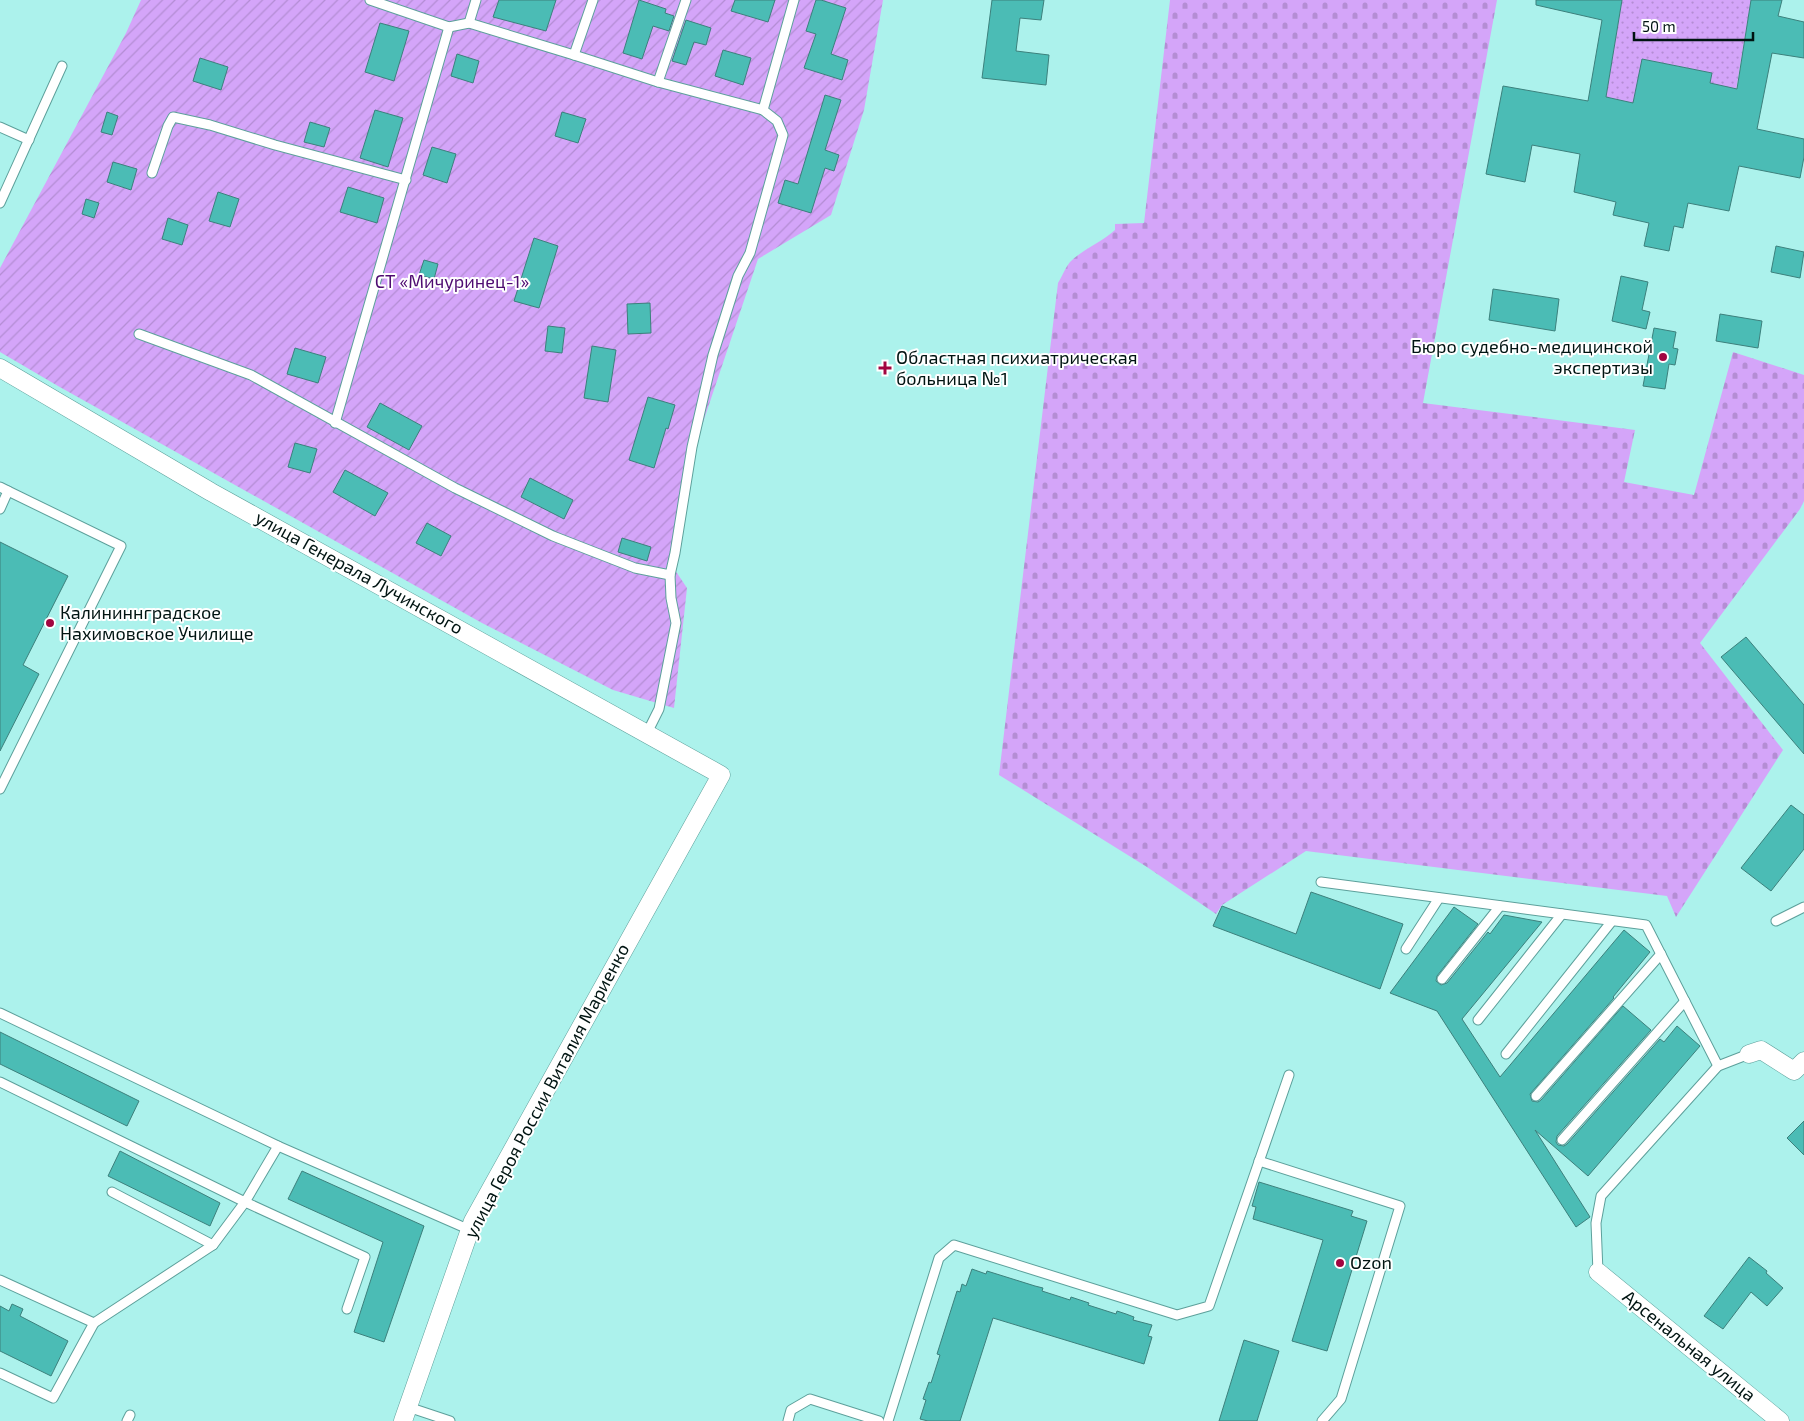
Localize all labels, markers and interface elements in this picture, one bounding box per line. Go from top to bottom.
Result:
scale bar [1634,10,1753,42]
text: 50 m [1642,17,1676,35]
park label: СТ «Мичуринец-1» [375,270,529,292]
place label: Бюро судебно-медицинской экспертизы [1411,335,1653,378]
place label: Областная психиатрическая больница №1 [896,346,1138,389]
marker: Бюро судебно-медицинской экспертизы [1657,351,1669,363]
marker: Областная психиатрическая больница №1 [878,361,892,375]
street label: улица Генерала Лучинского [252,506,467,639]
place label: Калининнградское Нахимовское Училище [60,601,254,644]
marker: Калининнградское Нахимовское Училище [44,617,56,629]
street label: улица Героя России Виталия Мариенко [459,940,633,1242]
place label: Ozon [1350,1251,1392,1273]
marker: Ozon [1334,1257,1346,1269]
street label: Арсенальная улица [1619,1285,1760,1406]

